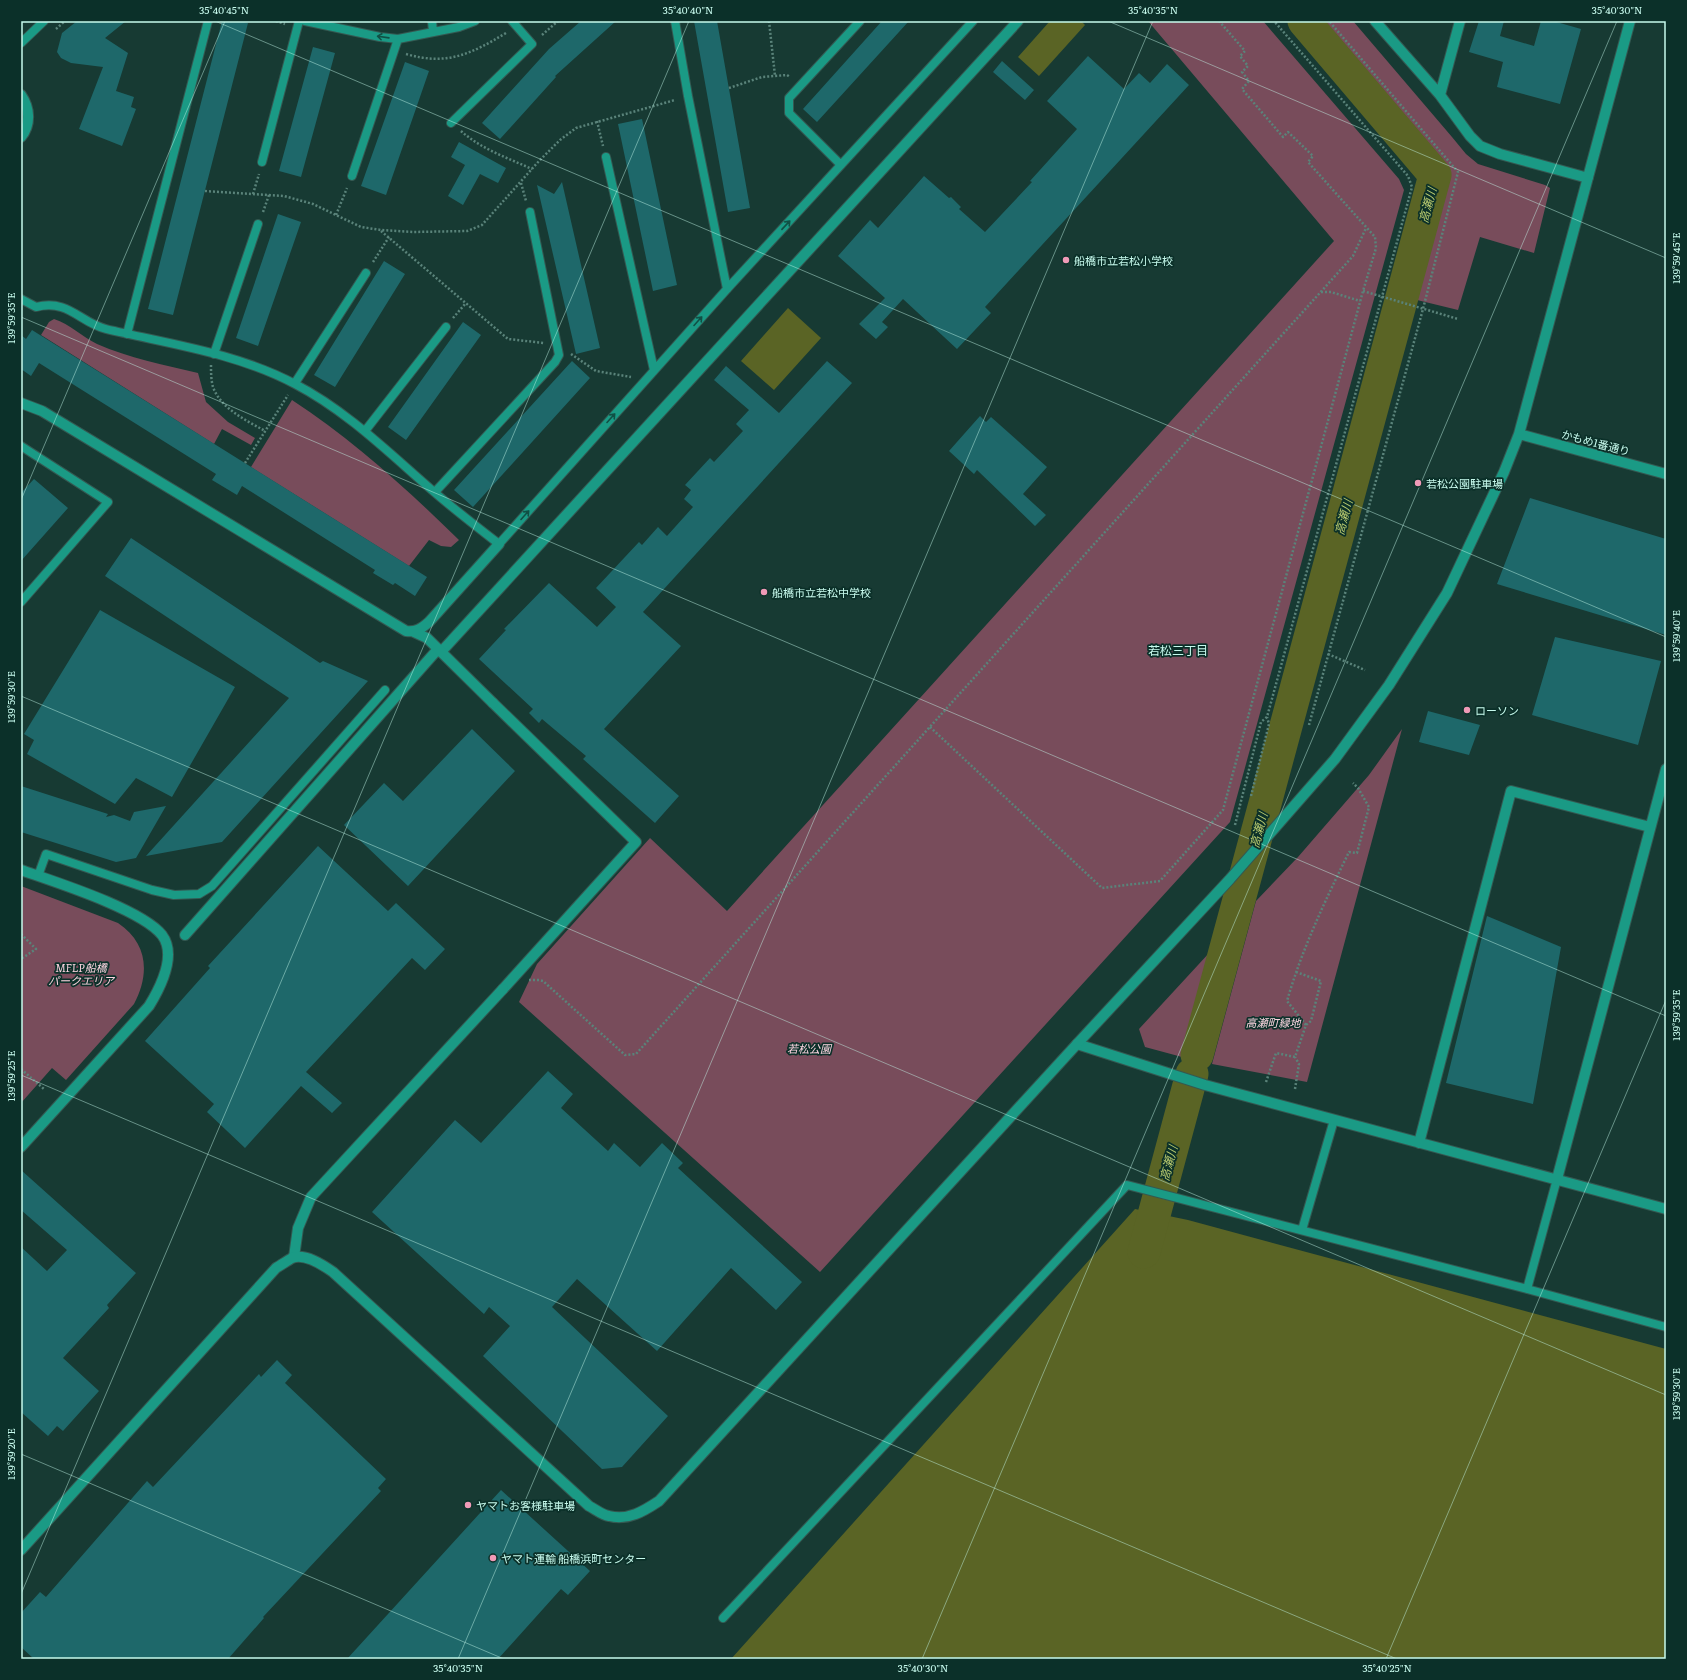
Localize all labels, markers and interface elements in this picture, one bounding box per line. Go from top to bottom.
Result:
text: 35°40'45"N [199,2,249,17]
text: 35°40'40"N [663,2,713,17]
text: 35°40'35"N [1128,2,1178,17]
text: 35°40'30"N [1592,2,1642,17]
one-way arrow [376,33,389,41]
water label: 高瀬川 [1414,183,1441,225]
one-way arrow [781,220,791,230]
text: 139°59'45"E [1668,232,1683,284]
place label: 船橋市立若松小学校 [1074,252,1173,268]
marker: 船橋市立若松小学校 [1061,255,1071,265]
text: 139°59'35"E [3,292,18,344]
one-way arrow [693,316,703,326]
one-way arrow [607,413,616,423]
street label: かもめ1番通り [1560,425,1632,459]
place label: 若松公園駐車場 [1426,475,1503,491]
marker: 若松公園駐車場 [1413,478,1423,488]
water label: 高瀬川 [1330,495,1357,537]
one-way arrow [521,510,530,520]
place label: 船橋市立若松中学校 [772,584,871,600]
marker: 船橋市立若松中学校 [759,587,769,597]
text: 139°59'40"E [1668,610,1683,662]
district label: 若松三丁目 [1148,641,1208,659]
text: 139°59'30"E [3,671,18,723]
place label: ローソン [1475,702,1519,718]
marker: ローソン [1462,705,1472,715]
water label: 高瀬川 [1245,808,1272,850]
park label: MFLP船橋 パークエリア [48,959,116,988]
text: 139°59'35"E [1668,989,1683,1041]
park label: 高瀬町緑地 [1246,1014,1301,1030]
park label: 若松公園 [787,1040,833,1056]
text: 139°59'25"E [3,1050,18,1102]
water label: 高瀬川 [1155,1141,1182,1183]
text: 139°59'30"E [1668,1368,1683,1420]
text: 139°59'20"E [3,1428,18,1480]
place label: ヤマトお客様駐車場 [476,1497,575,1513]
marker: ヤマトお客様駐車場 [463,1500,473,1510]
place label: ヤマト運輸 船橋浜町センター [501,1550,646,1566]
marker: ヤマト運輸 船橋浜町センター [488,1553,498,1563]
text: 35°40'35"N [433,1660,483,1675]
text: 35°40'30"N [898,1660,948,1675]
text: 35°40'25"N [1362,1660,1412,1675]

